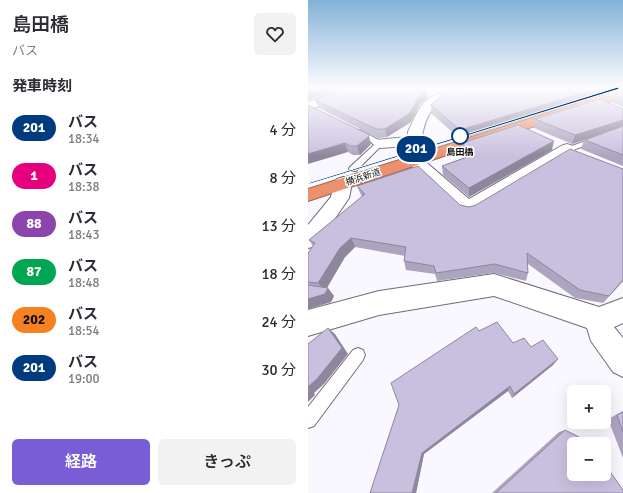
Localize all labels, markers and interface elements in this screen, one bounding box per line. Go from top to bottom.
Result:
text: 島田橋 [12,13,69,37]
button: heart [254,13,296,55]
text: バス [12,43,38,59]
text: 発車時刻 [12,77,72,95]
text: バス [68,113,98,131]
text: 201 [23,119,45,136]
text: 4 分 [270,121,296,139]
marker: 島田橋 [451,127,469,145]
text: 18:34 [68,131,100,147]
line badge: 201 [393,136,439,162]
text: 201 [405,140,427,157]
place label: 島田橋 [446,147,474,158]
text: バス [68,161,98,179]
text: 1 [30,167,38,184]
street label: 横浜新道 [344,167,382,188]
text: 8 分 [270,169,296,187]
text: 18:38 [68,179,100,195]
text: バス [68,209,98,227]
text: 88 [26,215,42,232]
text: 13 分 [262,217,296,235]
text: 18:43 [68,227,100,243]
text: バス [68,257,98,275]
text: 87 [26,263,42,280]
text: 18 分 [262,265,296,283]
text: 18:48 [68,275,100,291]
text: バス [68,305,98,323]
text: 202 [23,311,45,328]
text: 24 分 [262,313,296,331]
text: 18:54 [68,323,100,339]
text: バス [68,353,98,371]
text: 201 [23,359,45,376]
text: 30 分 [262,361,296,379]
text: 19:00 [68,371,100,387]
map controls [567,385,611,481]
button: + [567,385,611,429]
button: − [567,437,611,481]
button: 経路 [12,439,150,485]
button: きっぷ [158,439,296,485]

